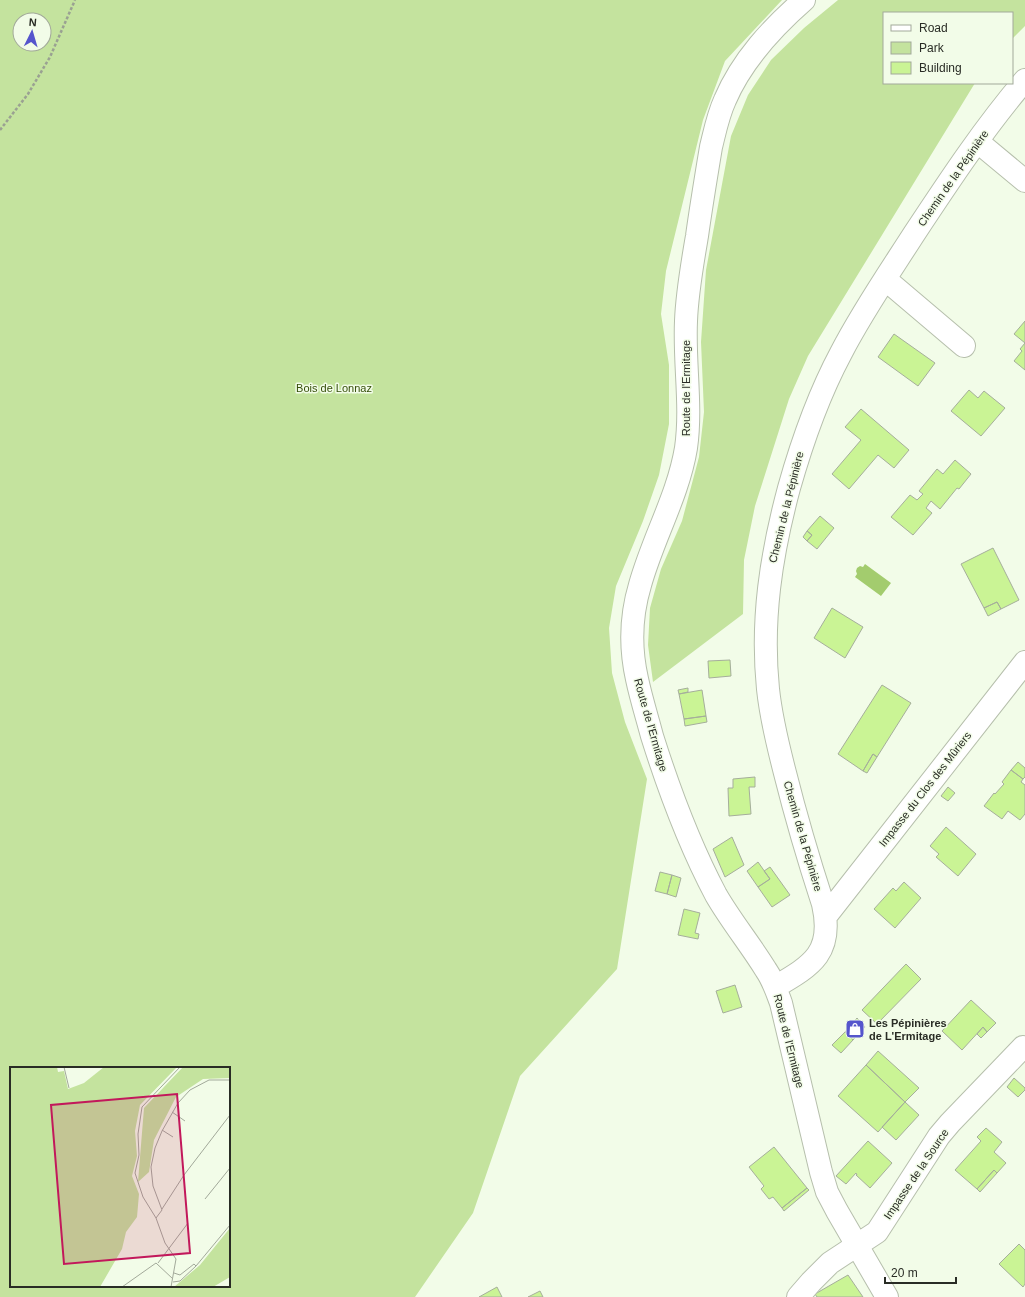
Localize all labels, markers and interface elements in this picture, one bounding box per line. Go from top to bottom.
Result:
north arrow [12,12,52,52]
legend [883,12,1013,84]
text: N [28,16,37,28]
text: Road [919,21,948,35]
text: Park [919,41,945,55]
text: Building [919,61,962,75]
street label: Chemin de la Pépinière [915,128,991,228]
street label: Route de l'Ermitage [680,340,692,436]
park label: Bois de Lonnaz [296,382,372,394]
street label: Chemin de la Pépinière [766,450,806,564]
street label: Route de l'Ermitage [632,677,670,773]
street label: Impasse du Clos des Mûriers [876,729,974,849]
street label: Chemin de la Pépinière [781,779,825,893]
street label: Route de l'Ermitage [772,993,806,1089]
place label: Les Pépinières de L'Ermitage [869,1017,947,1042]
shop icon: Les Pépinières de L'Ermitage [844,1018,866,1040]
inset map [10,1067,230,1287]
street label: Impasse de la Source [881,1127,951,1221]
scale bar [885,1259,956,1285]
text: 20 m [891,1266,918,1280]

